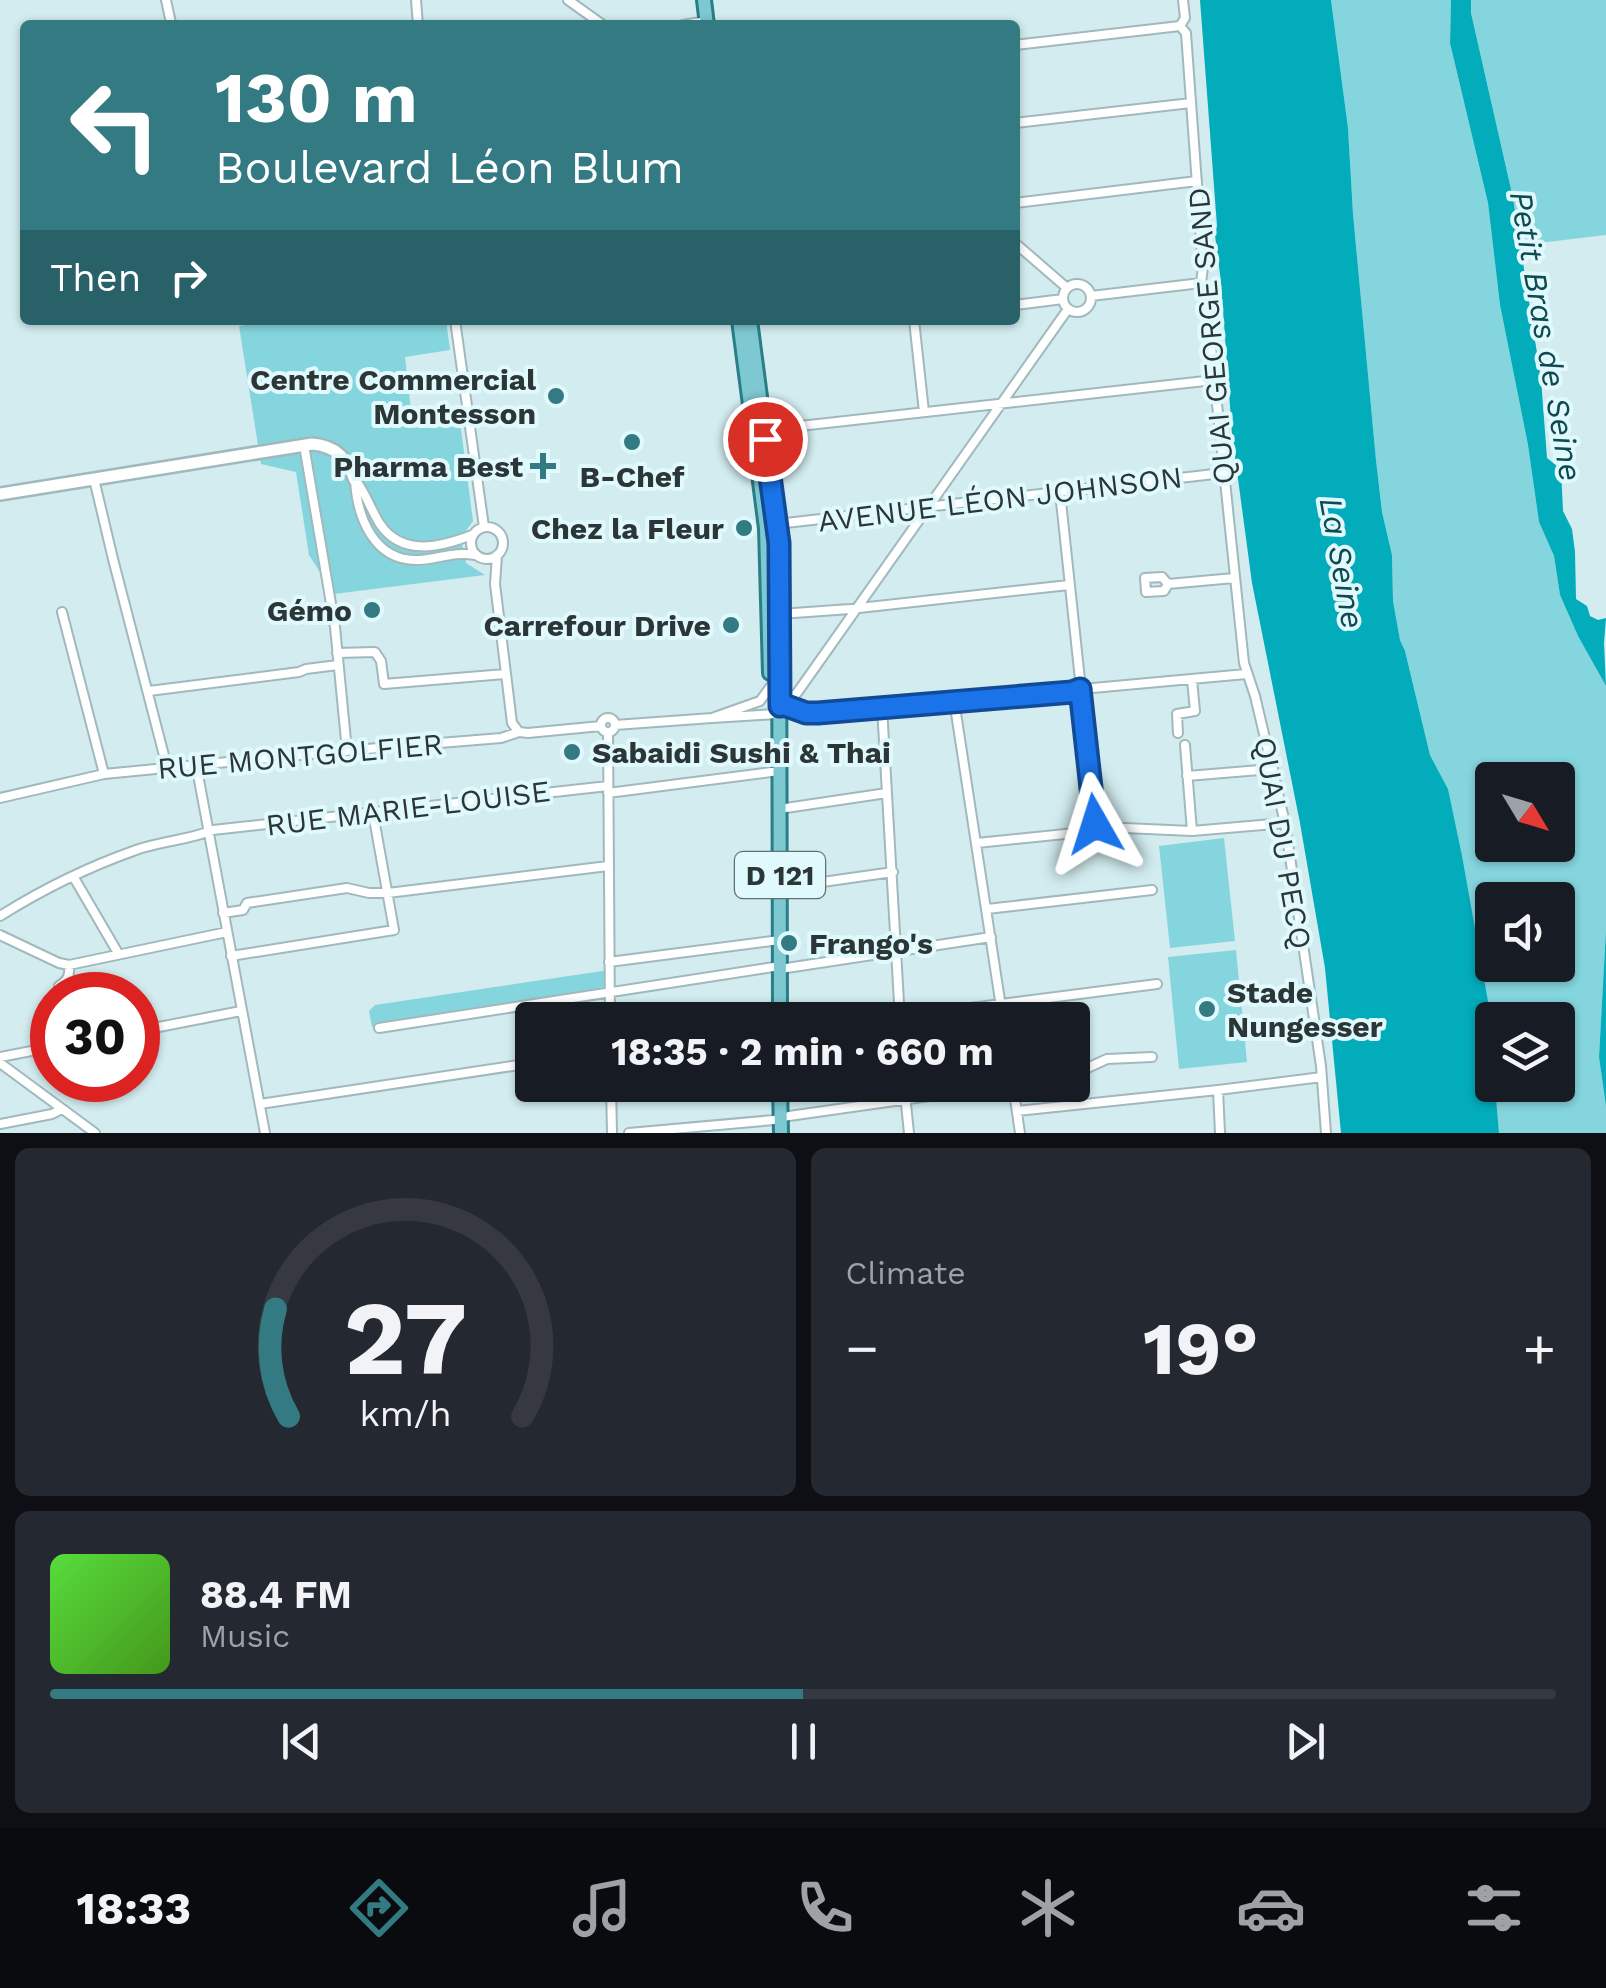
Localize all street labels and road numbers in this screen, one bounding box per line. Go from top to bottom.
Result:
street label: QUAI GEORGE SAND [1181,186,1241,486]
street label: AVENUE LÉON JOHNSON [816,459,1184,539]
street label: RUE MONTGOLFIER [156,726,444,786]
street label: QUAI DU PECQ [1247,734,1319,952]
street label: RUE MARIE-LOUISE [264,773,552,843]
road number: D 121 [735,852,825,898]

